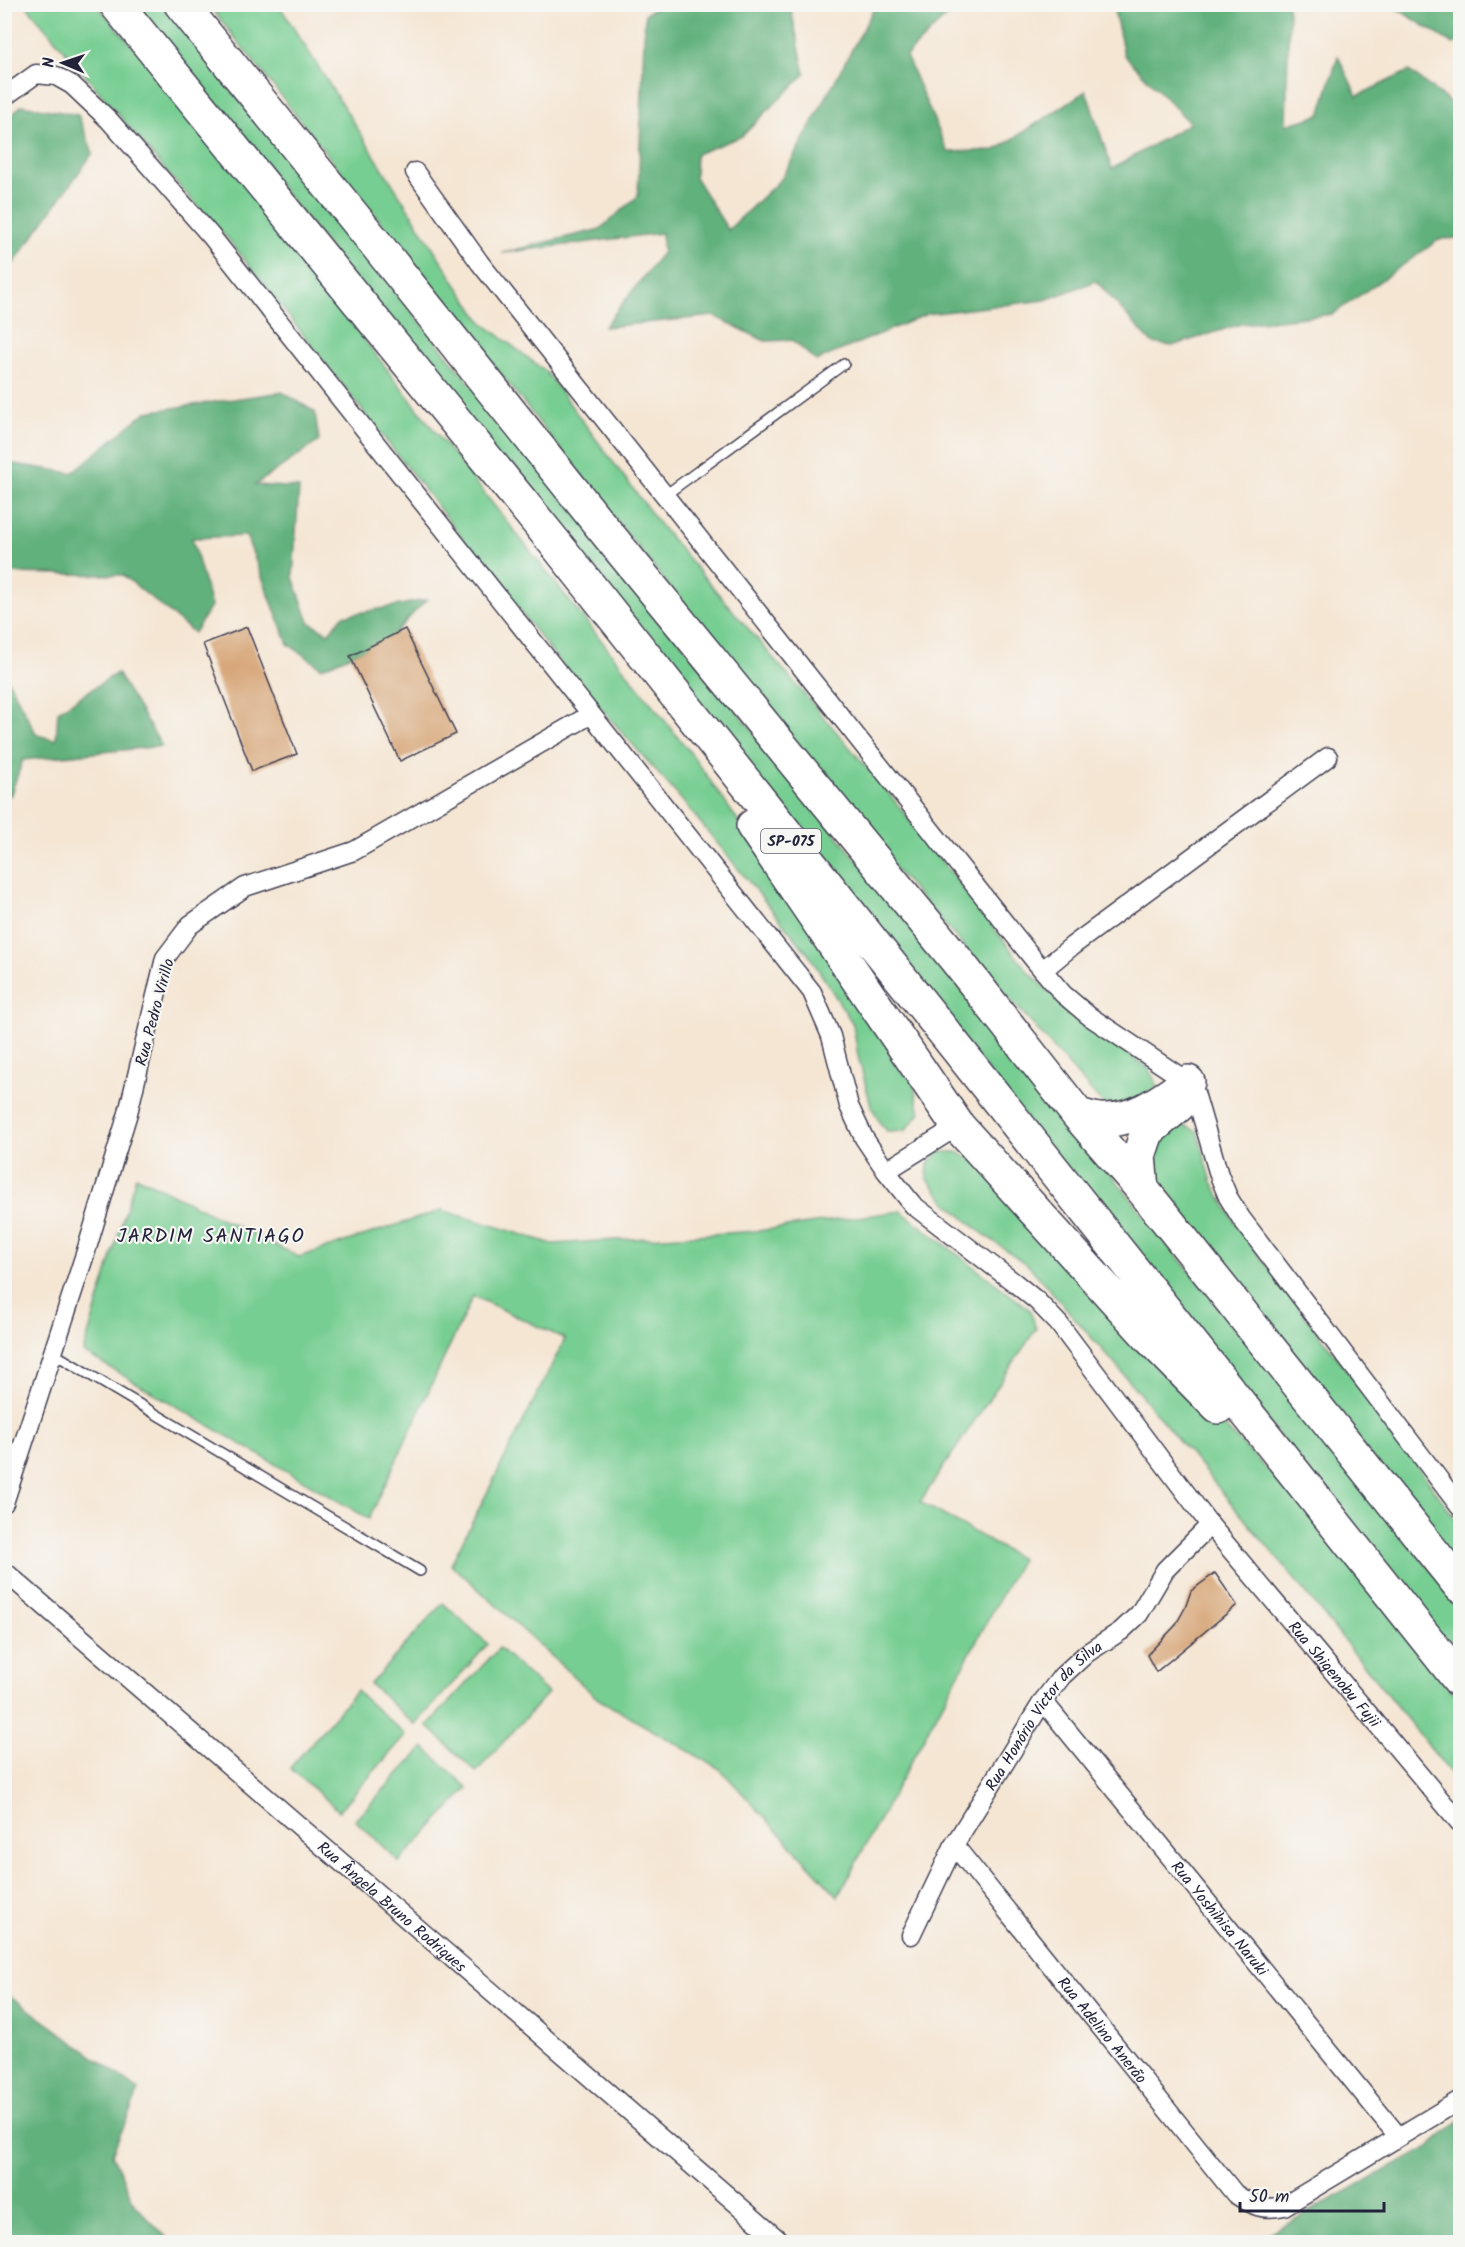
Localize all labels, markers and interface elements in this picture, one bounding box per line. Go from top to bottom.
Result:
north arrow [33,33,93,93]
text: N [37,57,62,68]
road number: SP-075 [761,829,821,853]
street label: Rua Pedro Virillo [129,956,182,1069]
district label: JARDIM SANTIAGO [117,1221,305,1253]
street label: Rua Shigenobu Fujii [1281,1616,1387,1735]
street label: Rua Honório Victor da Silva [979,1635,1108,1796]
street label: Rua Ângela Bruno Rodrigues [311,1836,472,1979]
street label: Rua Yoshihisa Naruki [1164,1856,1274,1983]
street label: Rua Adelino Anerão [1051,1972,1152,2090]
scale bar [1240,2175,1384,2213]
text: 50 m [1249,2183,1289,2212]

